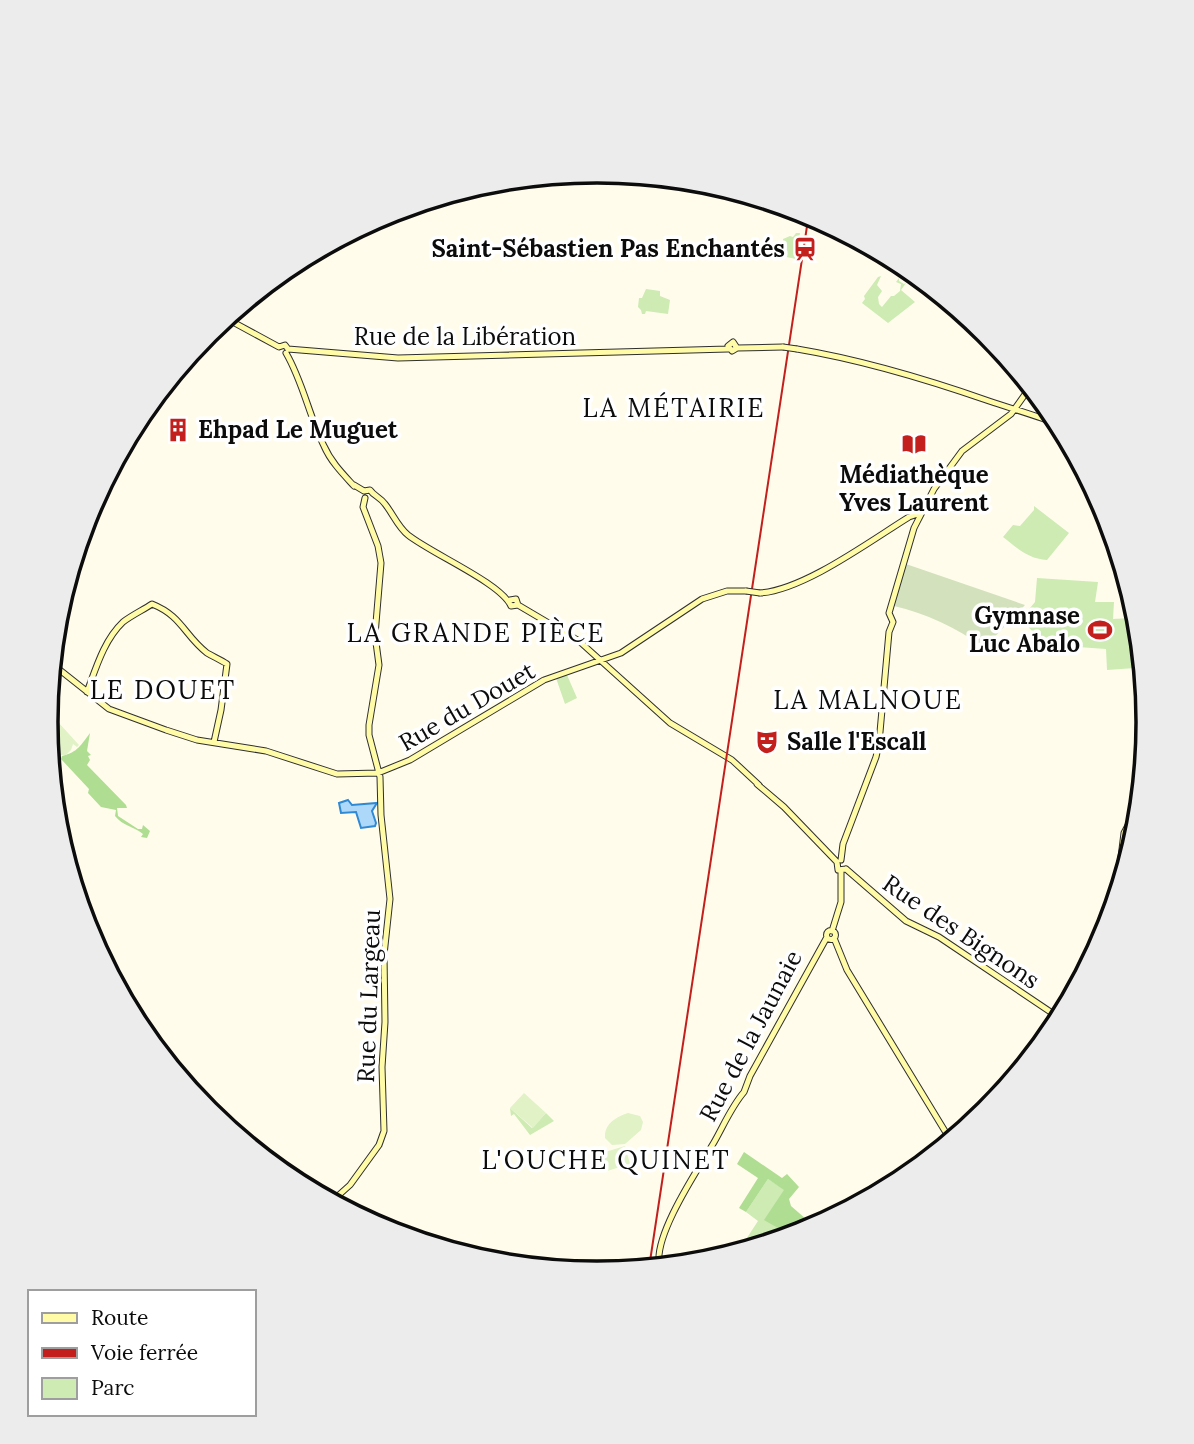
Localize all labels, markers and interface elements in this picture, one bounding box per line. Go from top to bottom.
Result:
place label: Saint-Sébastien Pas Enchantés [431,233,785,264]
station icon: Saint-Sébastien Pas Enchantés [791,235,819,263]
street label: Rue de la Libération [354,321,576,352]
district label: LA MÉTAIRIE [583,391,765,424]
place label: Ehpad Le Muguet [198,414,399,445]
building icon: Ehpad Le Muguet [164,416,192,444]
library icon: Médiathèque Yves Laurent [900,430,928,458]
place label: Médiathèque Yves Laurent [839,459,990,518]
place label: Gymnase Luc Abalo [969,600,1080,659]
district label: LA GRANDE PIÈCE [346,616,606,649]
sports icon: Gymnase Luc Abalo [1086,616,1114,644]
street label: Rue du Douet [393,655,541,758]
district label: LE DOUET [90,673,236,706]
district label: LA MALNOUE [773,683,963,716]
place label: Salle l'Escall [787,726,927,757]
theatre icon: Salle l'Escall [753,728,781,756]
street label: Rue des Bignons [877,868,1046,995]
street label: Rue du Largeau [350,909,387,1083]
street label: Rue de la Jaunaie [692,945,809,1127]
district label: L'OUCHE QUINET [481,1143,731,1176]
legend [28,1290,256,1416]
text: Route [91,1304,148,1331]
text: Voie ferrée [90,1339,198,1366]
text: Parc [91,1374,135,1401]

